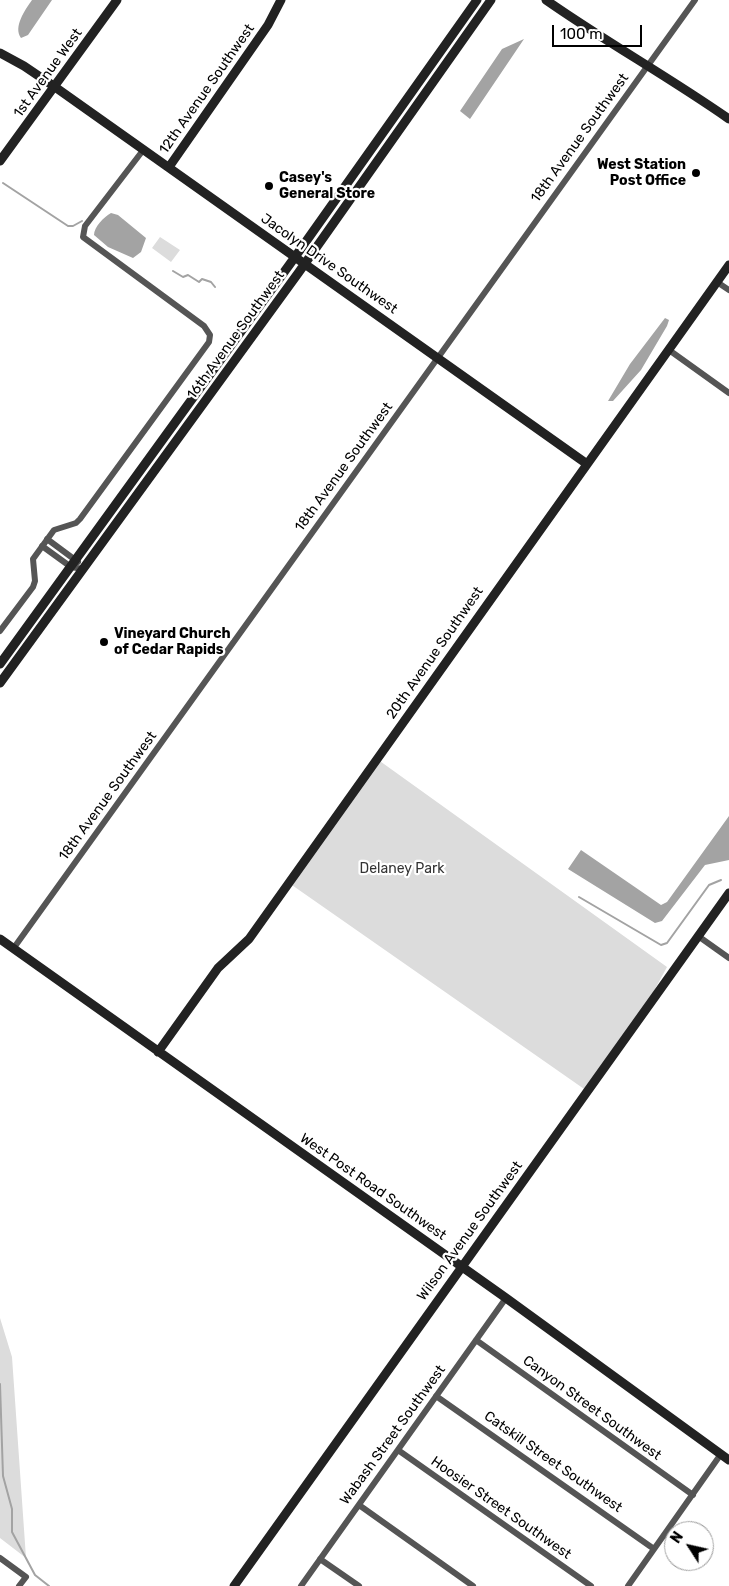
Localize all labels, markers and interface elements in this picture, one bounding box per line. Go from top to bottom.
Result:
scale bar [554,15,644,47]
street label: 12th Avenue Southwest [156,21,258,157]
street label: 1st Avenue West [10,25,86,121]
text: 100 m [560,25,602,43]
street label: 18th Avenue Southwest [528,70,632,206]
place label: West Station Post Office [597,157,686,190]
marker: West Station Post Office [690,167,702,179]
place label: Casey's General Store [279,170,375,202]
marker: Casey's General Store [263,180,275,192]
street label: Jacolyn Drive Southwest [257,210,401,318]
street label: 16th Avenue Southwest [184,267,288,403]
street label: 18th Avenue Southwest [292,399,396,535]
street label: 20th Avenue Southwest [383,584,487,722]
place label: Vineyard Church of Cedar Rapids [114,626,231,658]
marker: Vineyard Church of Cedar Rapids [98,636,110,648]
street label: 18th Avenue Southwest [56,728,160,864]
park label: Delaney Park [360,861,444,877]
street label: West Post Road Southwest [297,1130,449,1244]
street label: Wilson Avenue Southwest [414,1158,526,1304]
street label: Canyon Street Southwest [519,1352,665,1464]
street label: Wabash Street Southwest [337,1362,449,1508]
street label: Catskill Street Southwest [481,1408,625,1516]
street label: Hoosier Street Southwest [428,1453,574,1563]
north arrow [664,1521,714,1571]
text: N [667,1529,687,1547]

